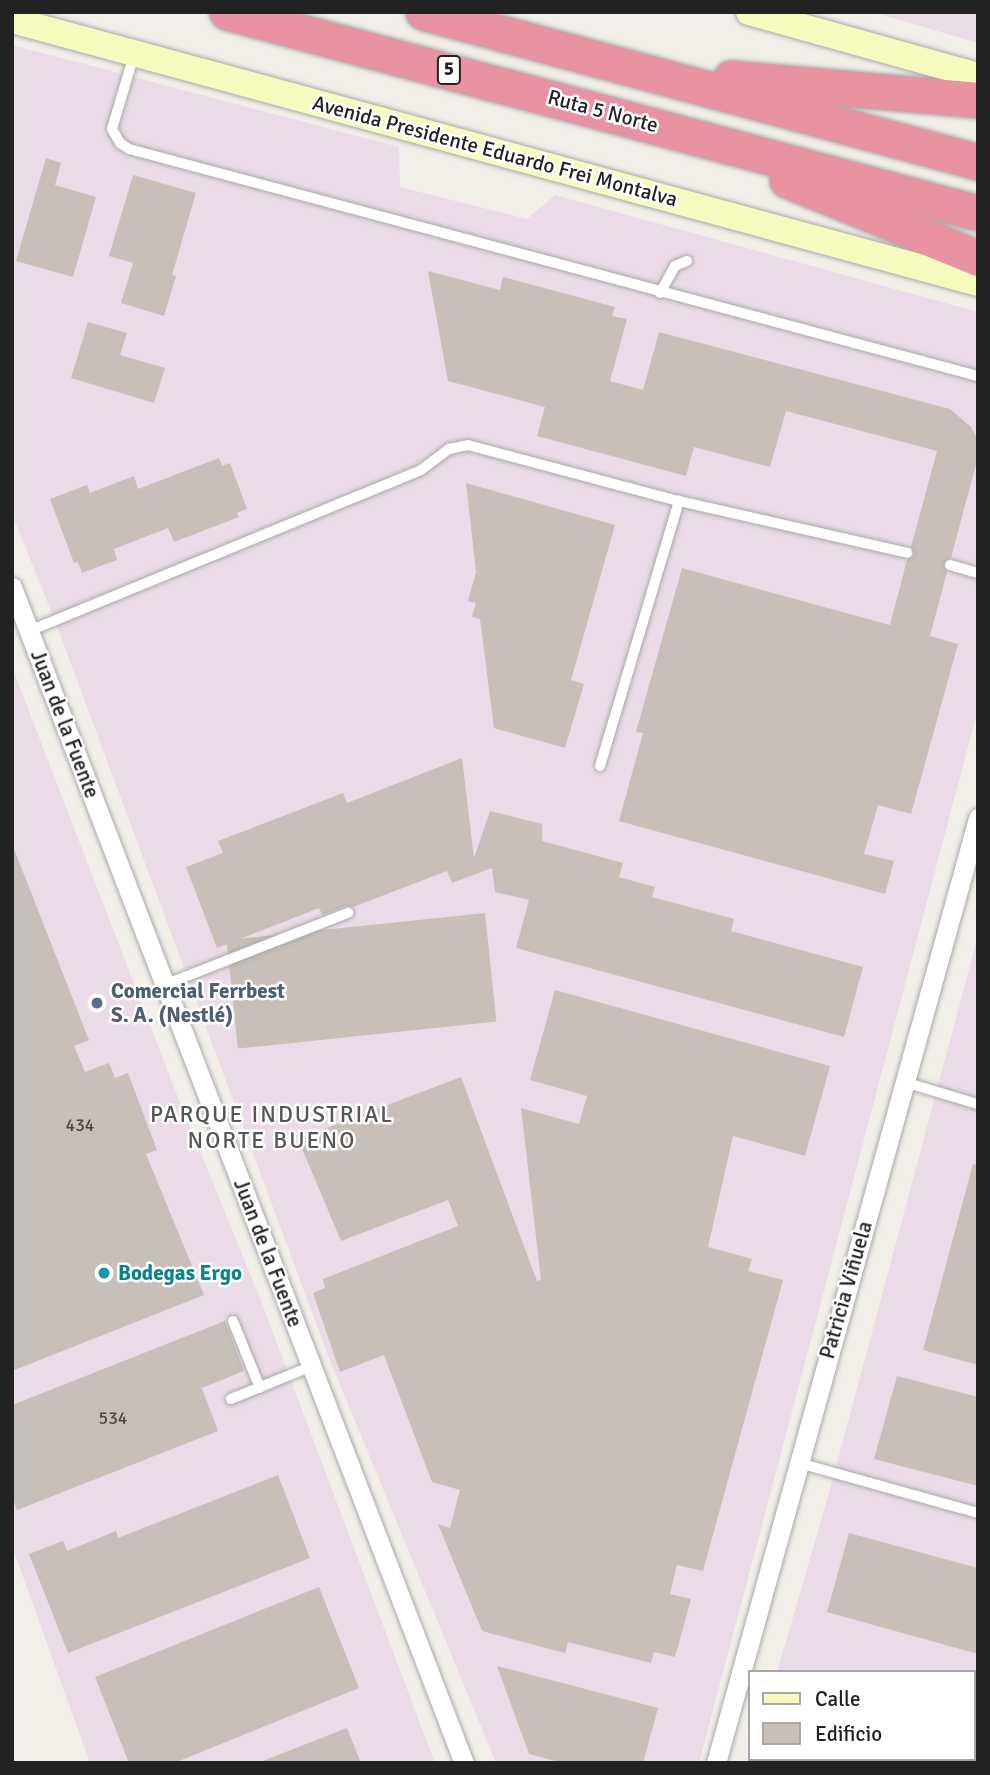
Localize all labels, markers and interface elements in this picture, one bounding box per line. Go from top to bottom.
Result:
road number: 5 [437,54,461,86]
street label: Ruta 5 Norte [545,84,661,138]
street label: Avenida Presidente Eduardo Frei Montalva [310,90,680,212]
street label: Juan de la Fuente [25,646,105,802]
place label: Comercial Ferrbest S. A. (Nestlé) [111,978,285,1028]
marker: Comercial Ferrbest S. A. (Nestlé) [89,995,105,1011]
district label: PARQUE INDUSTRIAL NORTE BUENO [152,1101,392,1155]
house number: 434 [65,1114,95,1136]
street label: Juan de la Fuente [228,1175,308,1331]
street label: Patricia Viñuela [814,1218,878,1362]
place label: Bodegas Ergo [118,1260,242,1286]
marker: Bodegas Ergo [96,1265,112,1281]
house number: 534 [98,1407,128,1429]
legend [748,1670,976,1761]
text: Calle [815,1686,861,1712]
text: Edificio [815,1721,882,1747]

